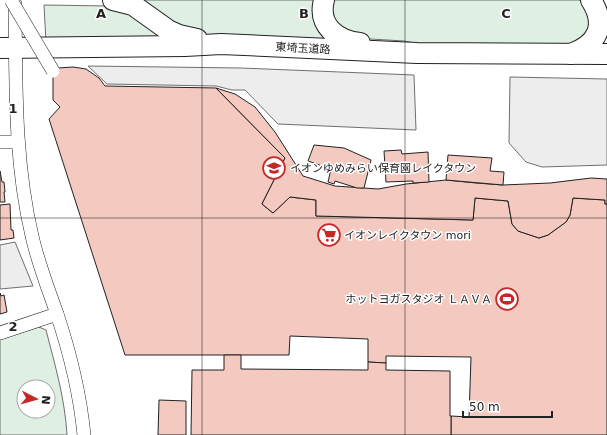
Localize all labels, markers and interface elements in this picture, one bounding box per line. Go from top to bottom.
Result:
text: A [96,6,106,21]
text: B [299,6,309,21]
text: C [501,6,511,21]
street label: 東埼玉道路 [275,41,331,56]
text: 1 [8,101,18,116]
school or university icon: イオンゆめみらい保育園レイクタウン [261,155,287,181]
place label: イオンゆめみらい保育園レイクタウン [290,162,476,175]
supermarket icon: イオンレイクタウン mori [316,222,342,248]
place label: イオンレイクタウン mori [344,229,471,242]
sports icon: ホットヨガスタジオ ＬＡＶＡ [494,286,520,312]
place label: ホットヨガスタジオ ＬＡＶＡ [346,293,492,306]
text: 2 [8,319,18,334]
north arrow [16,379,56,419]
scale bar [463,393,552,419]
text: N [39,395,52,405]
text: 50 m [469,400,500,414]

